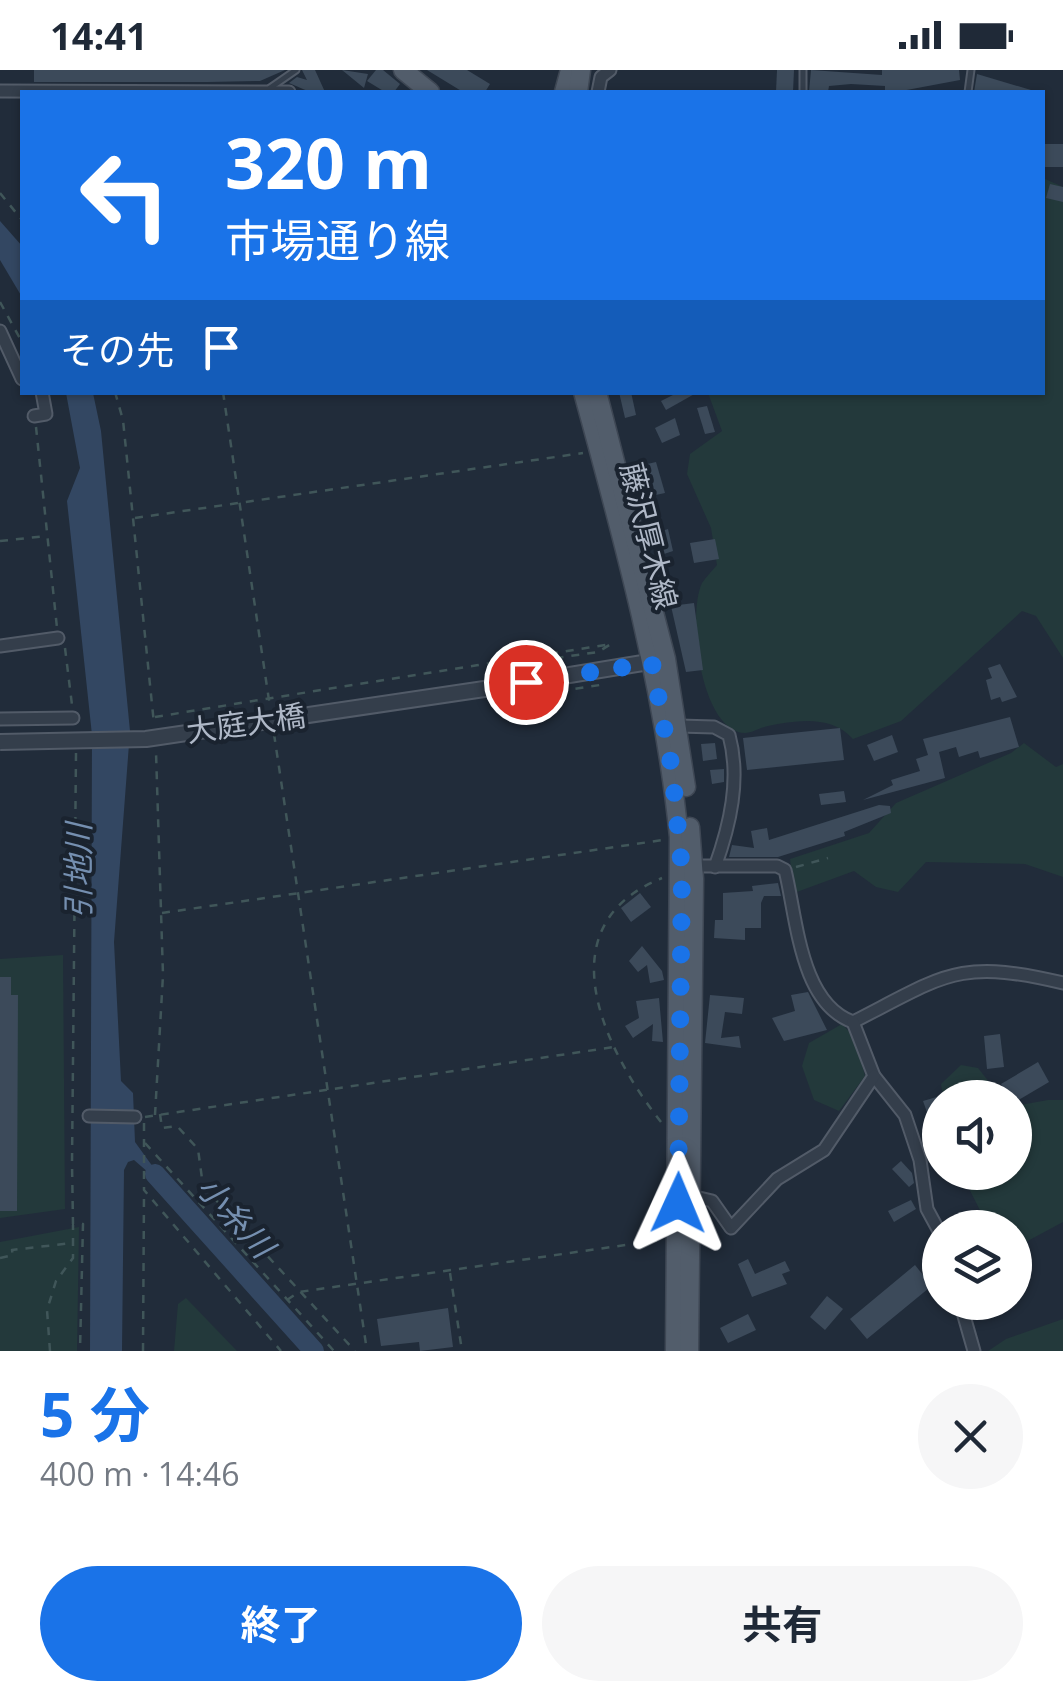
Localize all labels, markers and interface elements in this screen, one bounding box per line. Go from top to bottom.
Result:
text: 14:41 [50,9,148,61]
text: 320 m [225,114,432,210]
icon: left [60,130,190,260]
text: 市場通り線 [225,209,450,270]
icon: arrive [194,320,249,375]
text: その先 [60,323,174,375]
street label: 藤沢厚木線 [611,458,687,613]
pin [484,640,569,725]
icon: arrive [499,655,554,710]
street label: 大庭大橋 [184,694,308,751]
water label: 引地川 [56,820,99,919]
map controls [922,1080,1032,1320]
button: sound [922,1080,1032,1190]
position arrow [626,1151,730,1255]
water label: 小糸川 [188,1166,286,1268]
button: layers [922,1210,1032,1320]
text: 5 分 [40,1373,150,1455]
button: close [918,1384,1023,1489]
text: 400 m · 14:46 [40,1452,239,1495]
button: 終了 [40,1566,522,1681]
button: 共有 [542,1566,1023,1681]

